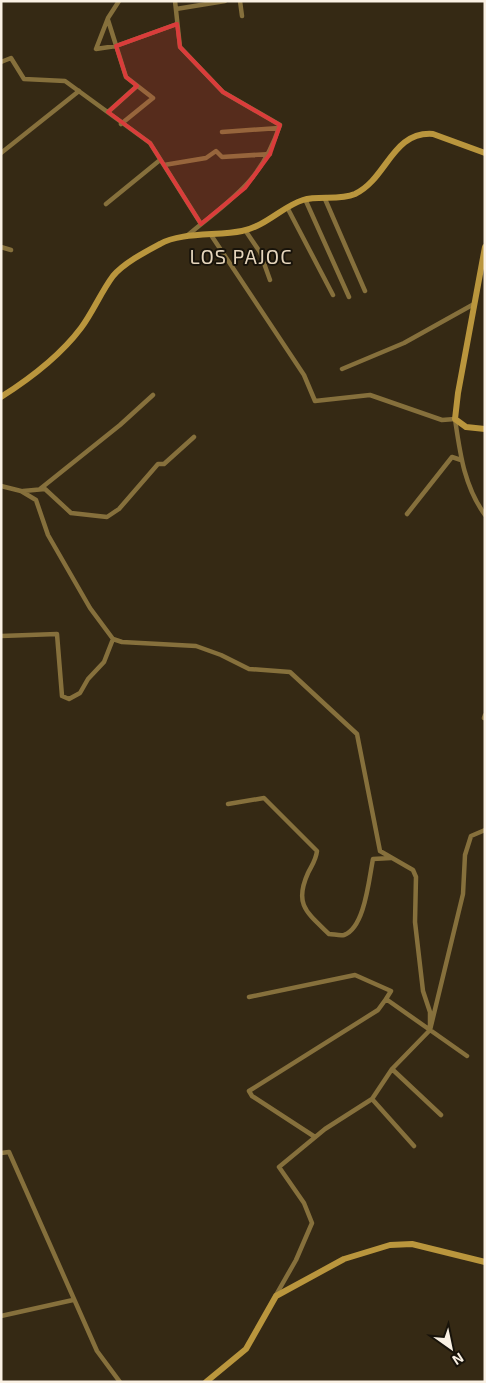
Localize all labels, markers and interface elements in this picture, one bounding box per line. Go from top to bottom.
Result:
district label: LOS PAJOC [189,244,293,268]
north arrow [426,1323,476,1373]
text: N [449,1349,467,1369]

